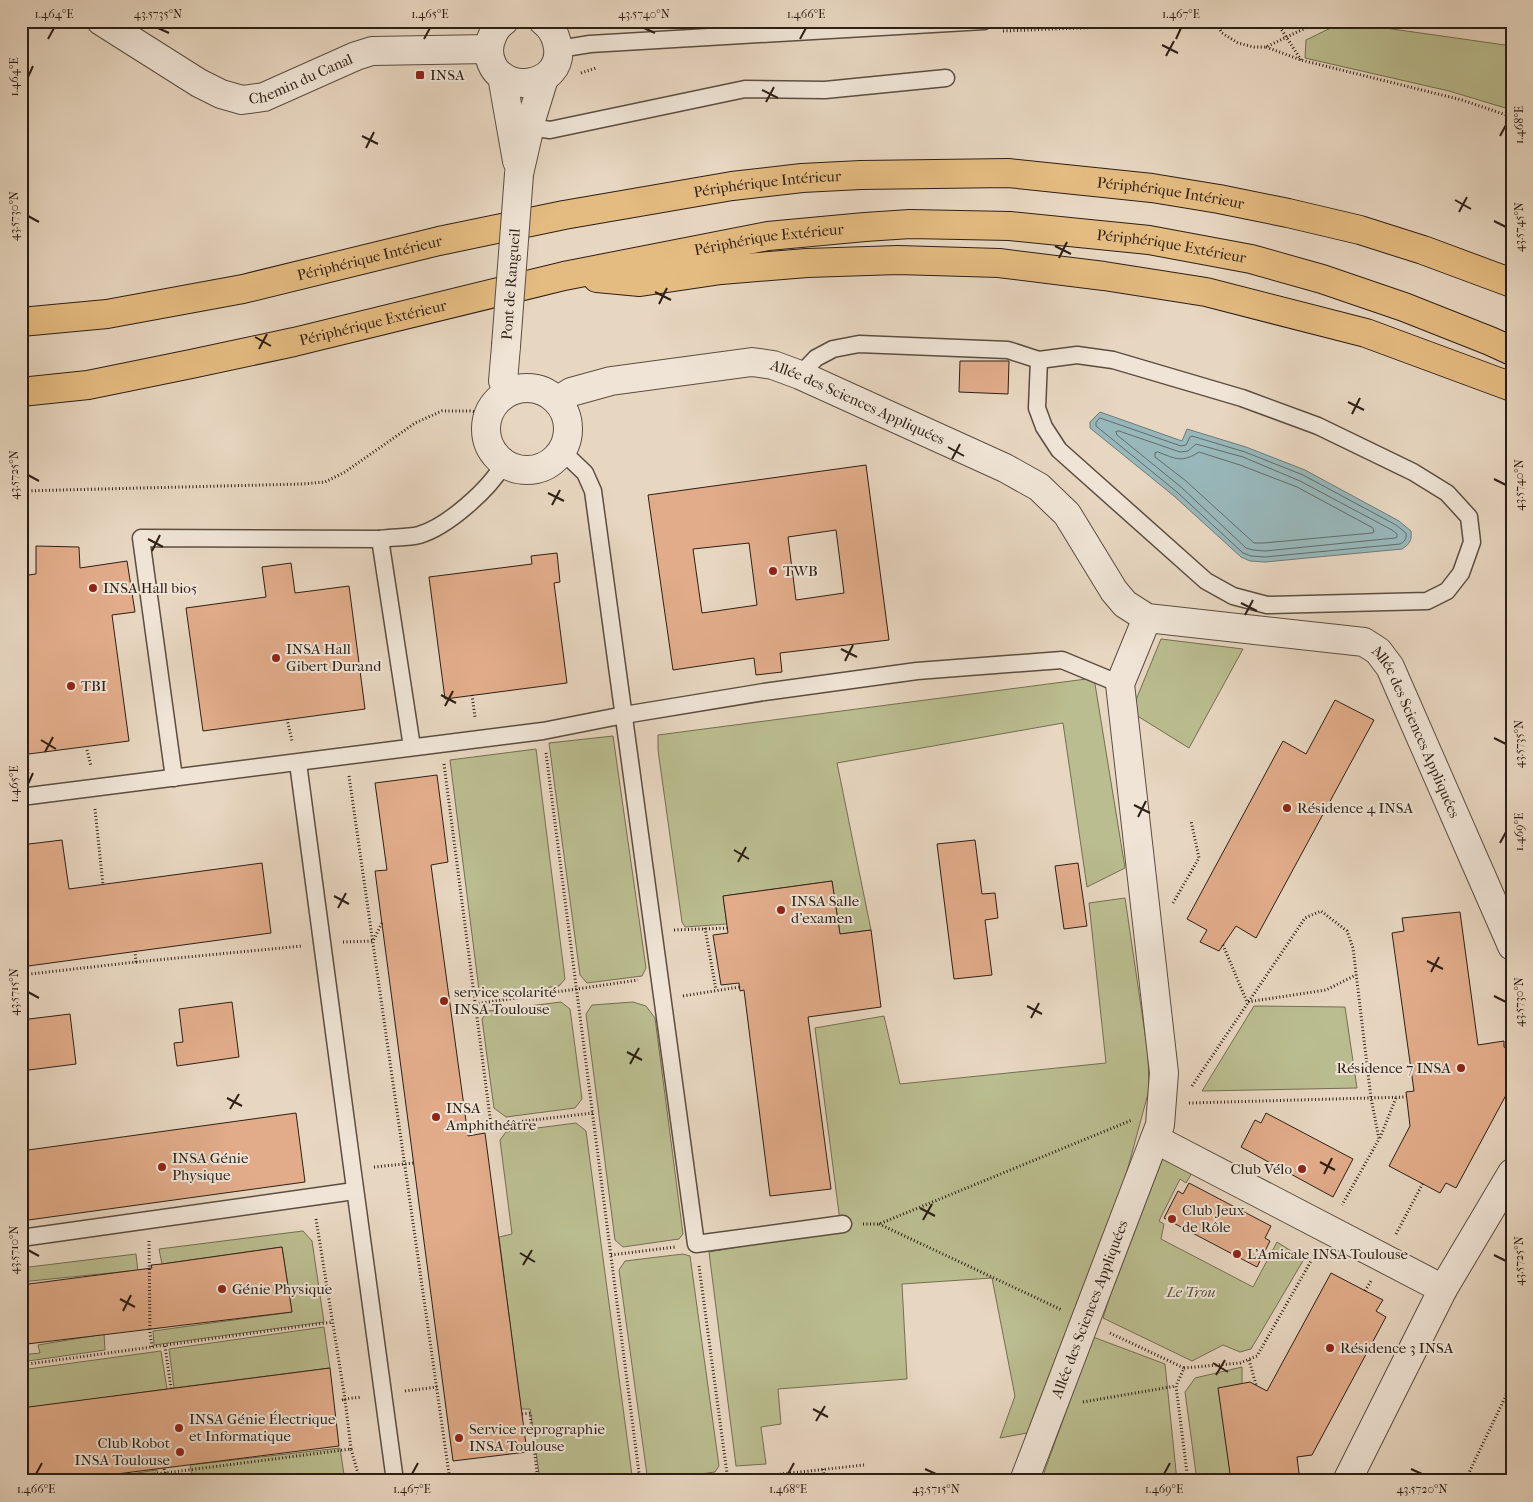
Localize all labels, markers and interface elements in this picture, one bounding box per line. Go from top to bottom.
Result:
text: 1.464°E [34,7,74,21]
text: 43.5735°N [134,7,182,21]
text: 1.465°E [411,7,449,21]
text: 43.5740°N [618,7,670,21]
text: 1.466°E [787,7,825,21]
text: 1.467°E [1162,7,1200,21]
street label: Chemin du Canal [248,50,355,108]
text: 1.464°E [7,57,21,97]
place label: INSA [430,66,465,84]
marker: INSA [414,69,426,81]
text: 1.468°E [1512,106,1526,144]
street label: Périphérique Intérieur [692,167,842,201]
street label: Périphérique Intérieur [1096,173,1246,213]
text: 43.5730°N [7,191,21,241]
text: 43.5745°N [1512,202,1526,252]
street label: Périphérique Extérieur [692,220,845,259]
street label: Périphérique Extérieur [1096,226,1248,267]
street label: Pont de Rangueil [497,228,524,341]
street label: Périphérique Intérieur [295,231,445,284]
street label: Périphérique Extérieur [297,296,449,349]
street label: Allée des Sciences Appliquées [767,355,948,449]
text: 43.5725°N [7,450,21,500]
text: 43.5740°N [1512,459,1526,511]
place label: TWB [783,562,818,580]
marker: TWB [767,565,779,577]
place label: INSA Hall bio5 [103,579,197,597]
marker: INSA Hall bio5 [87,582,99,594]
place label: INSA Hall Gibert Durand [286,640,382,675]
street label: Allée des Sciences Appliquées [1368,640,1464,821]
marker: INSA Hall Gibert Durand [270,652,282,664]
place label: TBI [81,677,107,695]
marker: TBI [65,680,77,692]
text: 43.5735°N [1512,720,1526,768]
text: 1.465°E [7,765,21,803]
place label: Résidence 4 INSA [1297,799,1413,817]
marker: Résidence 4 INSA [1281,802,1293,814]
text: 1.469°E [1512,813,1526,851]
place label: INSA Salle d'examen [791,892,860,927]
marker: INSA Salle d'examen [775,904,787,916]
text: 43.5715°N [7,968,21,1016]
text: 43.5730°N [1512,977,1526,1027]
place label: service scolarité INSA Toulouse [454,983,557,1018]
marker: service scolarité INSA Toulouse [438,995,450,1007]
place label: Résidence 7 INSA [1336,1059,1451,1077]
marker: Résidence 7 INSA [1455,1062,1467,1074]
place label: INSA Amphithéâtre [445,1099,537,1134]
marker: INSA Amphithéâtre [430,1111,442,1123]
place label: INSA Génie Physique [172,1149,249,1184]
place label: Club Vélo [1230,1160,1292,1178]
marker: INSA Génie Physique [156,1161,168,1173]
marker: Club Vélo [1296,1163,1308,1175]
place label: Club Jeux de Rôle [1182,1201,1245,1236]
marker: Club Jeux de Rôle [1166,1213,1178,1225]
street label: Allée des Sciences Appliquées [1047,1217,1132,1402]
text: 43.5710°N [7,1225,21,1275]
text: 43.5725°N [1512,1236,1526,1286]
place label: L'Amicale INSA Toulouse [1247,1245,1408,1263]
marker: L'Amicale INSA Toulouse [1231,1248,1243,1260]
place label: Génie Physique [232,1280,333,1298]
marker: Génie Physique [216,1283,228,1295]
park label: Le Trou [1165,1283,1216,1301]
place label: Résidence 3 INSA [1340,1339,1454,1357]
marker: Résidence 3 INSA [1324,1342,1336,1354]
place label: INSA Génie Électrique et Informatique [189,1410,336,1445]
place label: Service reprographie INSA Toulouse [469,1420,605,1455]
marker: INSA Génie Électrique et Informatique [173,1422,185,1434]
marker: Service reprographie INSA Toulouse [453,1432,465,1444]
place label: Club Robot INSA Toulouse [75,1434,171,1469]
marker: Club Robot INSA Toulouse [174,1446,186,1458]
text: 1.466°E [17,1482,55,1496]
text: 1.467°E [393,1482,431,1496]
text: 1.468°E [769,1482,807,1496]
text: 43.5715°N [912,1482,960,1496]
text: 1.469°E [1145,1482,1183,1496]
text: 43.5720°N [1396,1482,1448,1496]

